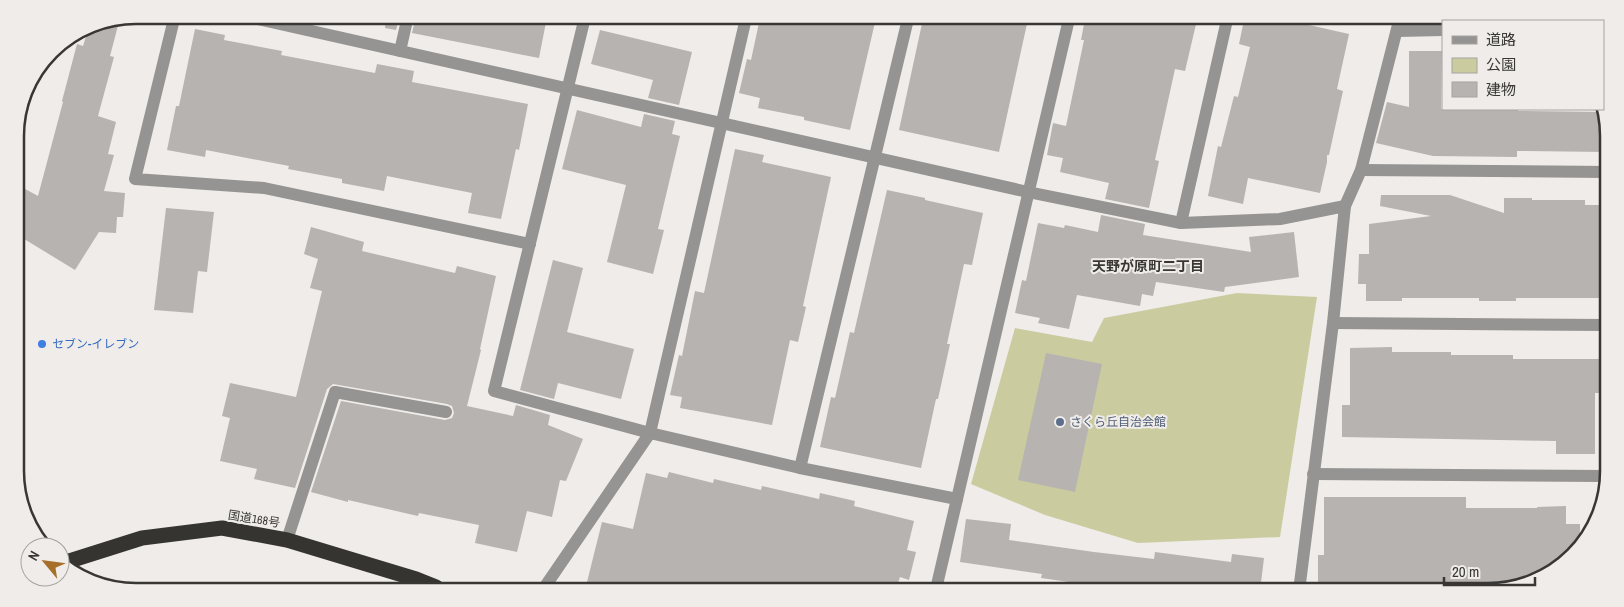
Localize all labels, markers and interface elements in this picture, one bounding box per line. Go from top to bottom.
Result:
legend [1442,20,1604,110]
text: 道路 [1486,29,1516,50]
text: 公園 [1486,54,1516,75]
text: 建物 [1486,79,1516,100]
district label: 天野が原町二丁目 [1092,257,1204,275]
place label: セブン-イレブン [52,336,139,352]
marker: セブン-イレブン [36,338,48,350]
place label: さくら丘自治会館 [1070,414,1166,430]
marker: さくら丘自治会館 [1054,416,1066,428]
street label: 国道168号 [227,507,281,531]
north arrow [20,537,70,587]
text: N [24,548,44,564]
scale bar [1444,554,1535,586]
text: 20 m [1452,561,1479,582]

